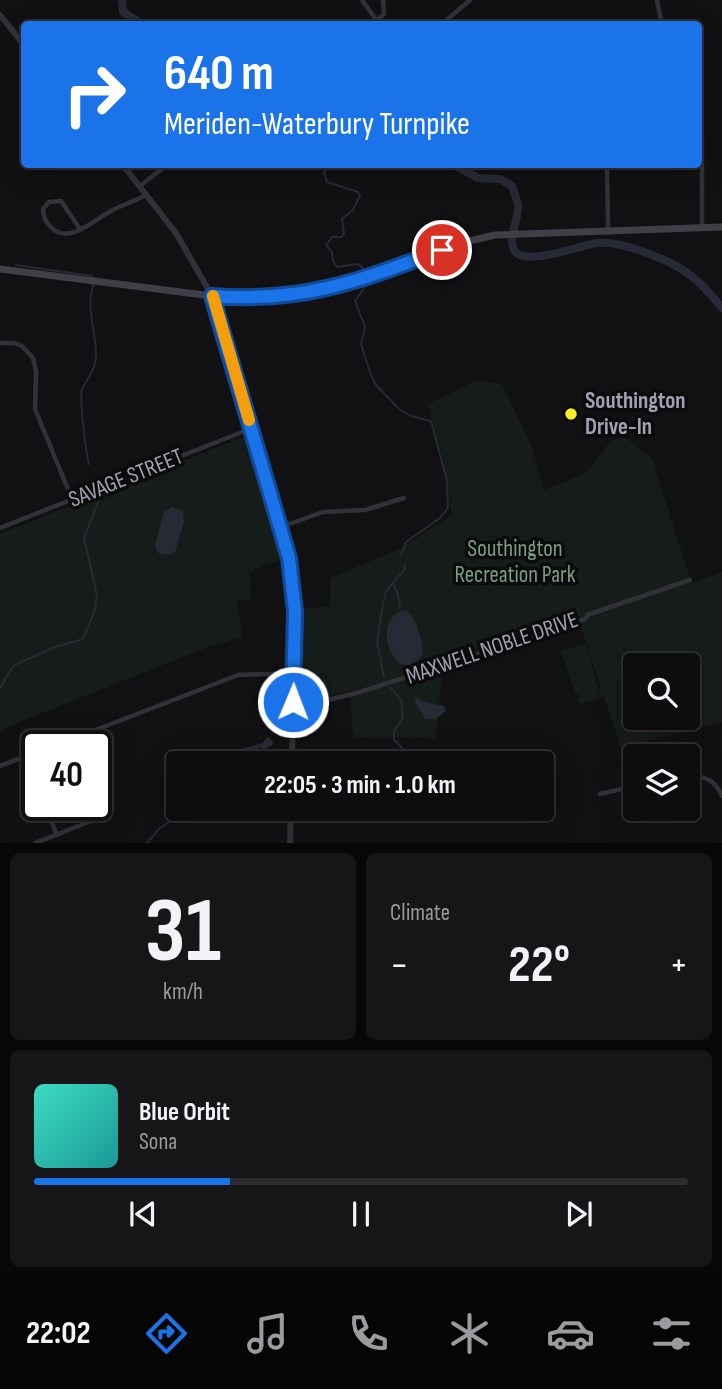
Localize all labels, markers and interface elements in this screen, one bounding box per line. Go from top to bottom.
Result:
text: 640 m [164,45,274,104]
icon: right [49,49,140,140]
text: Meriden-Waterbury Turnpike [164,105,470,144]
pin [412,220,472,280]
icon: arrive [423,231,461,269]
place label: Southington Drive-In [585,387,686,441]
marker: Southington Drive-In [563,406,579,422]
street label: SAVAGE STREET [65,442,187,514]
park label: Southington Recreation Park [455,535,576,589]
street label: MAXWELL NOBLE DRIVE [402,605,582,691]
map controls [623,653,700,821]
button: search [623,653,700,730]
position arrow [256,665,330,739]
speed limit sign: 40 [21,730,112,821]
button: layers [623,744,700,821]
text: 22:05 · 3 min · 1.0 km [264,770,456,801]
text: 31 [145,878,221,987]
text: Climate [390,899,450,927]
text: 22° [508,934,570,997]
text: − [390,943,409,988]
text: + [669,943,688,988]
text: km/h [163,978,203,1006]
text: Blue Orbit [139,1097,230,1128]
text: Sona [139,1128,177,1156]
icon: previous [124,1195,162,1233]
icon: pause [342,1195,380,1233]
icon: next [560,1195,598,1233]
icon: directions [142,1309,191,1358]
icon: music [243,1309,292,1358]
icon: phone [344,1309,393,1358]
icon: climate [445,1309,494,1358]
icon: car [546,1309,595,1358]
icon: filters [647,1309,696,1358]
text: 22:02 [26,1314,90,1353]

